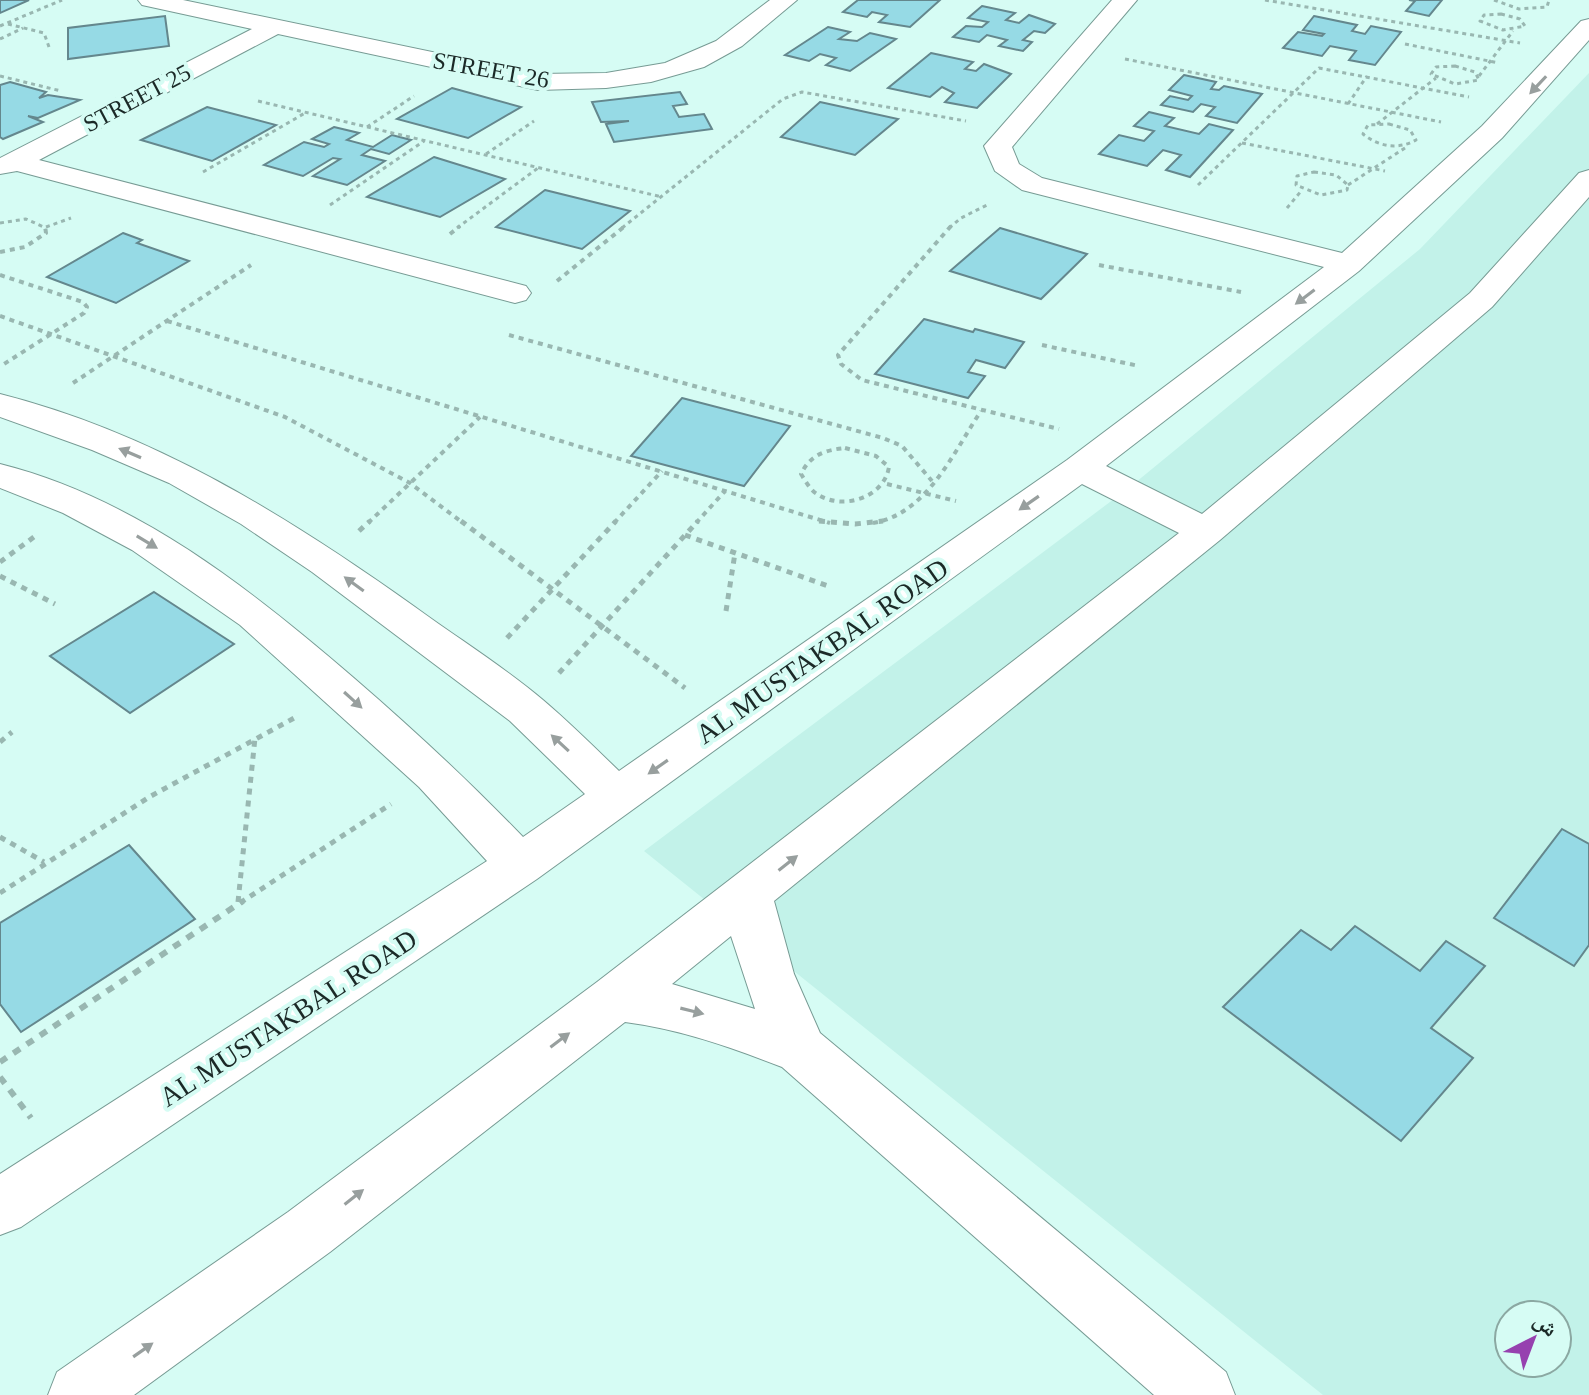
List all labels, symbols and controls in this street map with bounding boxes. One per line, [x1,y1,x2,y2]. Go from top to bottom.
street label: STREET 26 [431,47,551,93]
street label: STREET 25 [79,59,195,137]
one-way arrow [1529,75,1547,94]
one-way arrow [1295,289,1315,305]
one-way arrow [118,447,142,460]
one-way arrow [1019,495,1040,511]
one-way arrow [136,535,158,549]
street label: AL MUSTAKBAL ROAD [690,552,954,750]
one-way arrow [343,576,365,592]
one-way arrow [344,690,363,708]
one-way arrow [550,734,569,752]
one-way arrow [647,760,668,775]
one-way arrow [778,855,798,871]
street label: AL MUSTAKBAL ROAD [154,923,422,1113]
one-way arrow [680,1005,705,1018]
one-way arrow [550,1032,571,1048]
one-way arrow [344,1190,364,1206]
north arrow [1493,1299,1573,1379]
text: ش [1528,1307,1563,1342]
one-way arrow [133,1343,154,1358]

